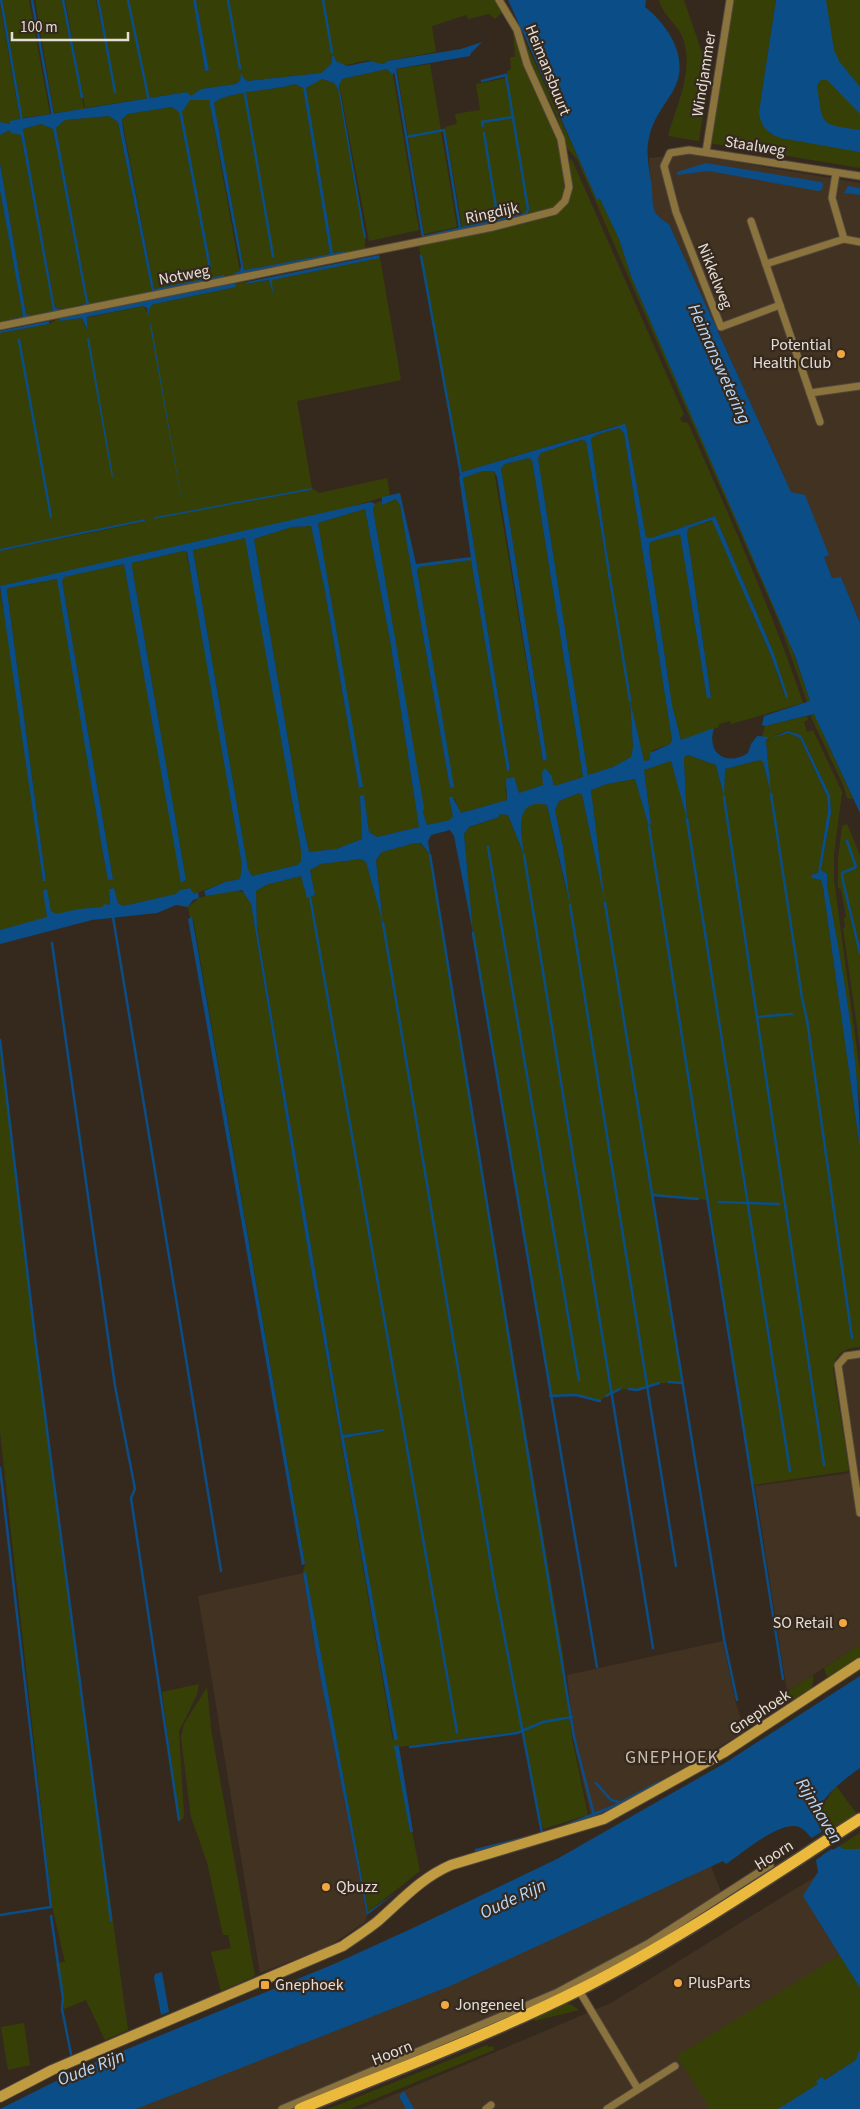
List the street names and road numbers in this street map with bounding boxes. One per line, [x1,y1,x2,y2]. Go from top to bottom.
street label: Heimansbuurt [520,21,576,119]
street label: Windjammer [686,29,722,118]
street label: Staalweg [723,130,787,162]
street label: Ringdijk [463,197,521,229]
street label: Nikkelweg [692,240,738,312]
street label: Notweg [157,259,211,291]
street label: Gnephoek [725,1684,795,1740]
street label: Hoorn [750,1835,798,1875]
street label: Hoorn [368,2035,416,2071]

